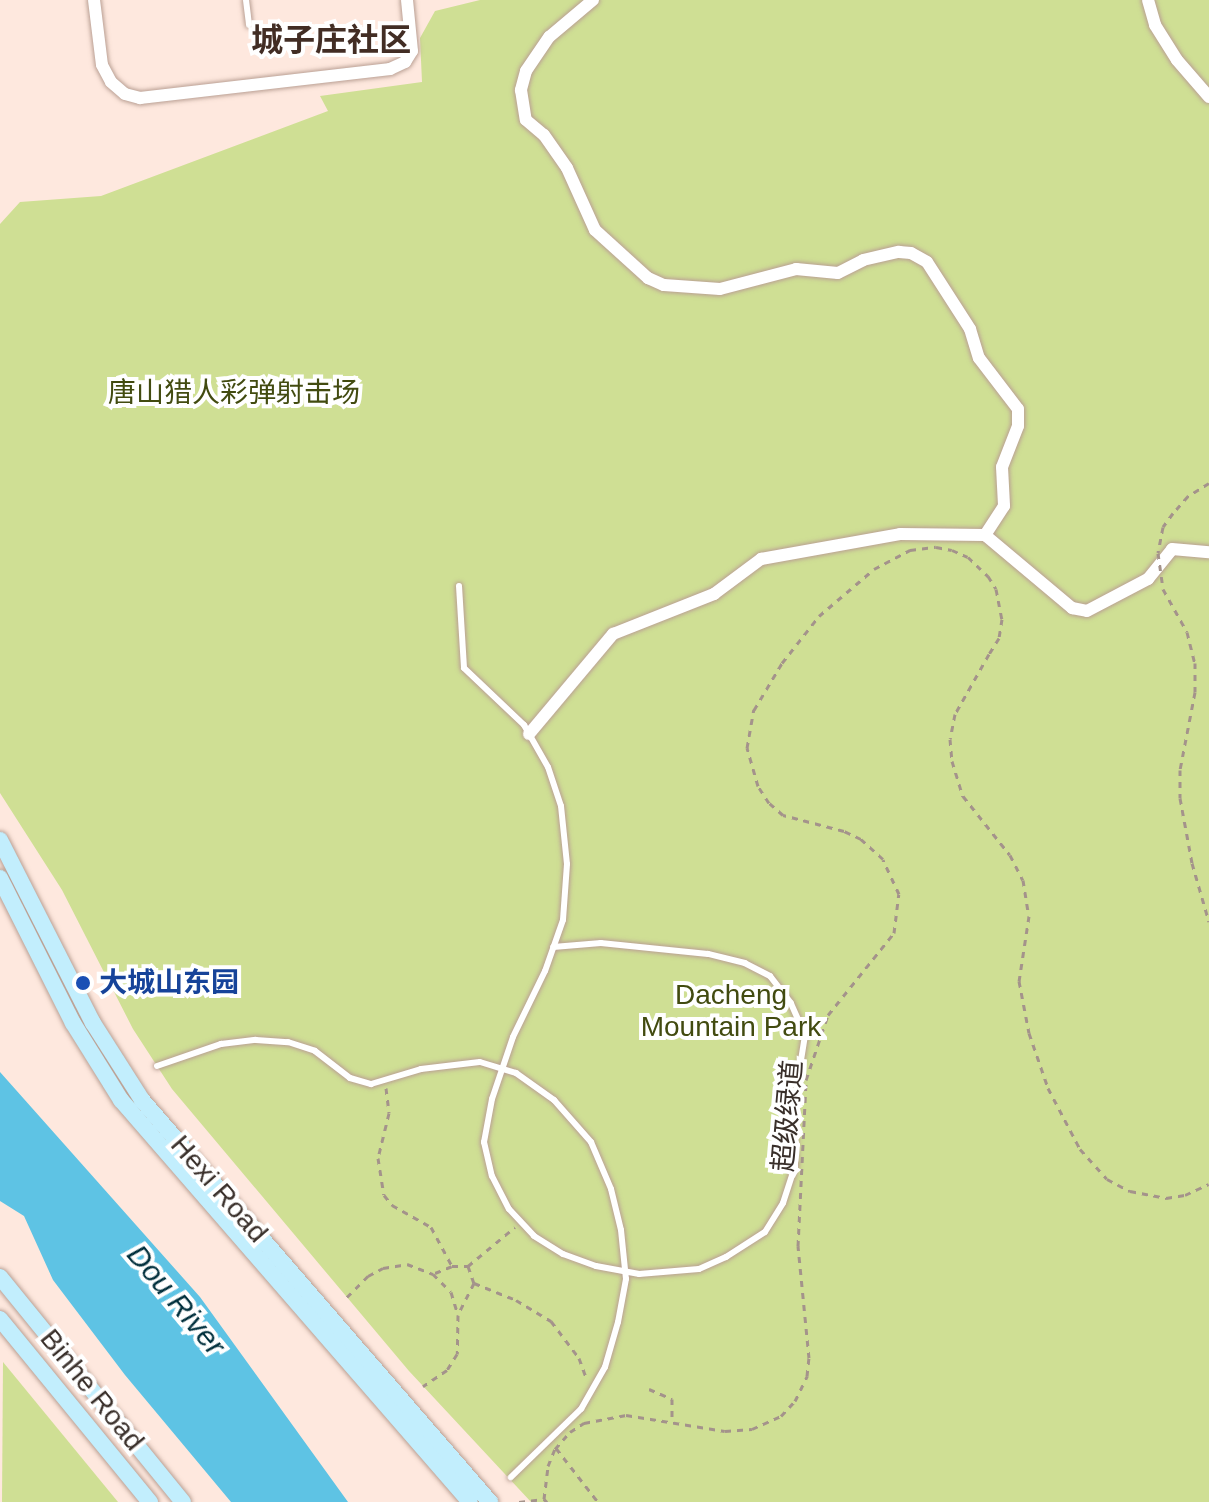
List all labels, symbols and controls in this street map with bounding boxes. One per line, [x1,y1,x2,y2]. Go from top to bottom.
district label: 城子庄社区 [251,21,411,59]
park label: 唐山猎人彩弹射击场 [108,376,360,410]
place label: 大城山东园 [99,966,239,1000]
marker: 大城山东园 [74,974,92,992]
park label: Dacheng Mountain Park [641,978,821,1044]
street label: 超级绿道 [766,1059,810,1173]
street label: Hexi Road [163,1129,275,1249]
water label: Dou River [119,1237,233,1363]
street label: Binhe Road [33,1323,151,1457]

